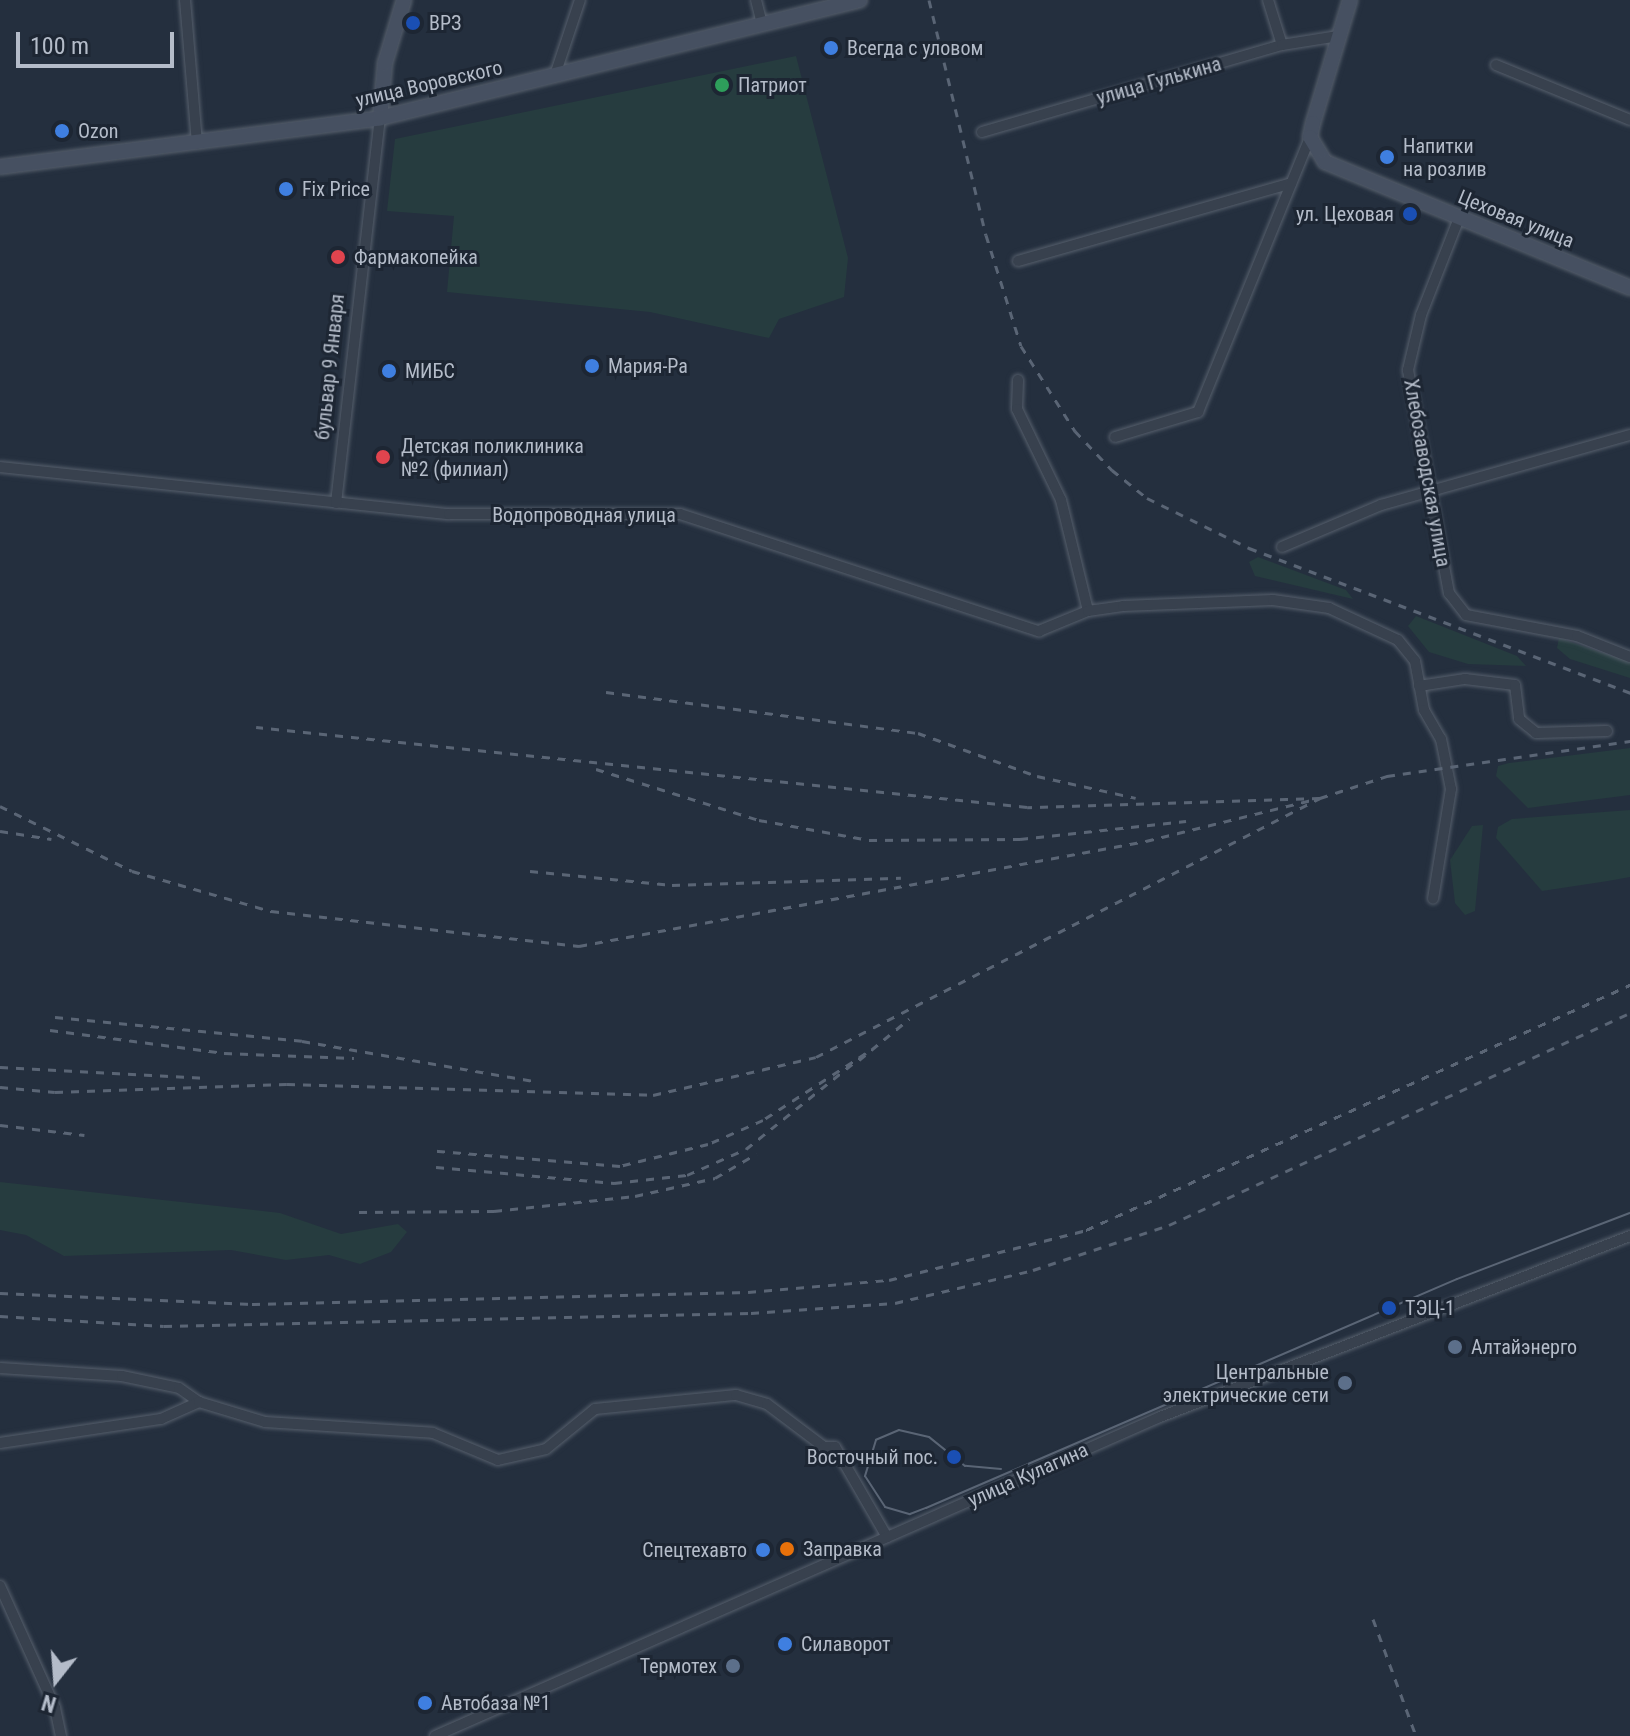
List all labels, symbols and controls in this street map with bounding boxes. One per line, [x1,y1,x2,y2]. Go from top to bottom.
place label: ВРЗ [429,11,461,35]
marker: ВРЗ [404,14,422,32]
scale bar [20,16,178,66]
text: 100 m [30,32,89,60]
place label: Всегда с уловом [847,36,983,60]
marker: Всегда с уловом [822,39,840,57]
street label: улица Гулькина [1094,52,1224,110]
street label: улица Воровского [353,55,505,113]
place label: Патриот [738,73,807,97]
marker: Патриот [713,76,731,94]
place label: Ozon [78,119,118,143]
marker: Ozon [53,122,71,140]
place label: Напитки на розлив [1403,134,1487,181]
marker: Напитки на розлив [1378,148,1396,166]
place label: Fix Price [302,177,370,201]
marker: Fix Price [277,180,295,198]
street label: Цеховая улица [1454,185,1578,253]
place label: ул. Цеховая [1296,202,1394,226]
marker: ул. Цеховая [1401,205,1419,223]
place label: Фармакопейка [354,245,478,269]
marker: Фармакопейка [329,248,347,266]
street label: бульвар 9 Января [310,293,350,441]
place label: Мария-Ра [608,354,688,378]
marker: Мария-Ра [583,357,601,375]
place label: МИБС [405,359,455,383]
marker: МИБС [380,362,398,380]
street label: Хлебозаводская улица [1399,377,1455,569]
place label: Детская поликлиника №2 (филиал) [401,434,584,481]
marker: Детская поликлиника №2 (филиал) [372,446,394,468]
street label: Водопроводная улица [492,503,676,527]
place label: ТЭЦ-1 [1405,1296,1455,1320]
marker: ТЭЦ-1 [1380,1299,1398,1317]
place label: Алтайэнерго [1471,1335,1577,1359]
marker: Алтайэнерго [1446,1338,1464,1356]
place label: Центральные электрические сети [1163,1360,1329,1407]
marker: Центральные электрические сети [1336,1374,1354,1392]
street label: улица Кулагина [964,1438,1092,1512]
place label: Восточный пос. [807,1445,938,1469]
marker: Восточный пос. [945,1448,963,1466]
place label: Заправка [803,1537,882,1561]
place label: Спецтехавто [642,1538,747,1562]
marker: Заправка [778,1540,796,1558]
marker: Спецтехавто [754,1541,772,1559]
place label: Силаворот [801,1632,891,1656]
marker: Силаворот [776,1635,794,1653]
north arrow [16,1640,96,1720]
place label: Термотех [640,1654,717,1678]
marker: Термотех [724,1657,742,1675]
text: N [39,1690,59,1717]
place label: Автобаза №1 [441,1691,551,1715]
marker: Автобаза №1 [416,1694,434,1712]

